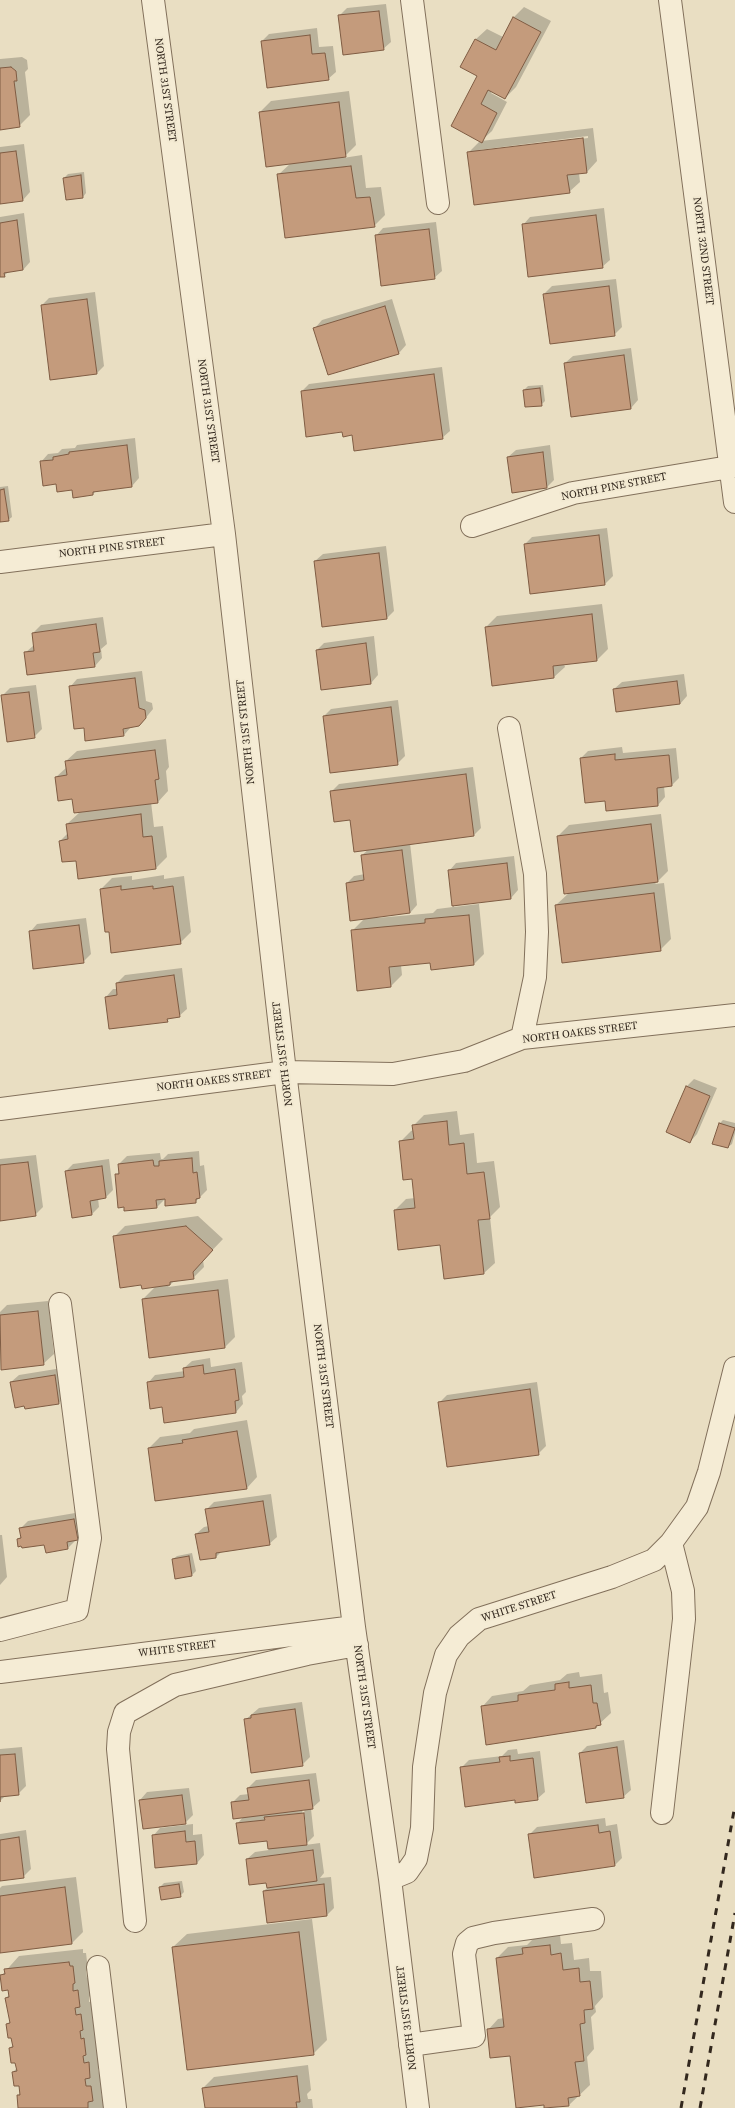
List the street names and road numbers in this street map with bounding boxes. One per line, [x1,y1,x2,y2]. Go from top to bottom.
street label: NORTH 31ST STREET [151,37,179,143]
street label: NORTH 32ND STREET [690,196,716,306]
street label: NORTH 31ST STREET [194,358,222,464]
street label: NORTH PINE STREET [560,470,668,504]
street label: NORTH PINE STREET [58,535,166,561]
street label: NORTH 31ST STREET [234,679,258,785]
street label: NORTH 31ST STREET [270,1001,296,1107]
street label: NORTH OAKES STREET [522,1019,638,1047]
street label: NORTH OAKES STREET [156,1067,272,1095]
street label: NORTH 31ST STREET [310,1323,336,1429]
street label: WHITE STREET [480,1589,558,1625]
street label: WHITE STREET [137,1638,217,1660]
street label: NORTH 31ST STREET [350,1644,378,1750]
street label: NORTH 31ST STREET [394,1965,420,2071]

